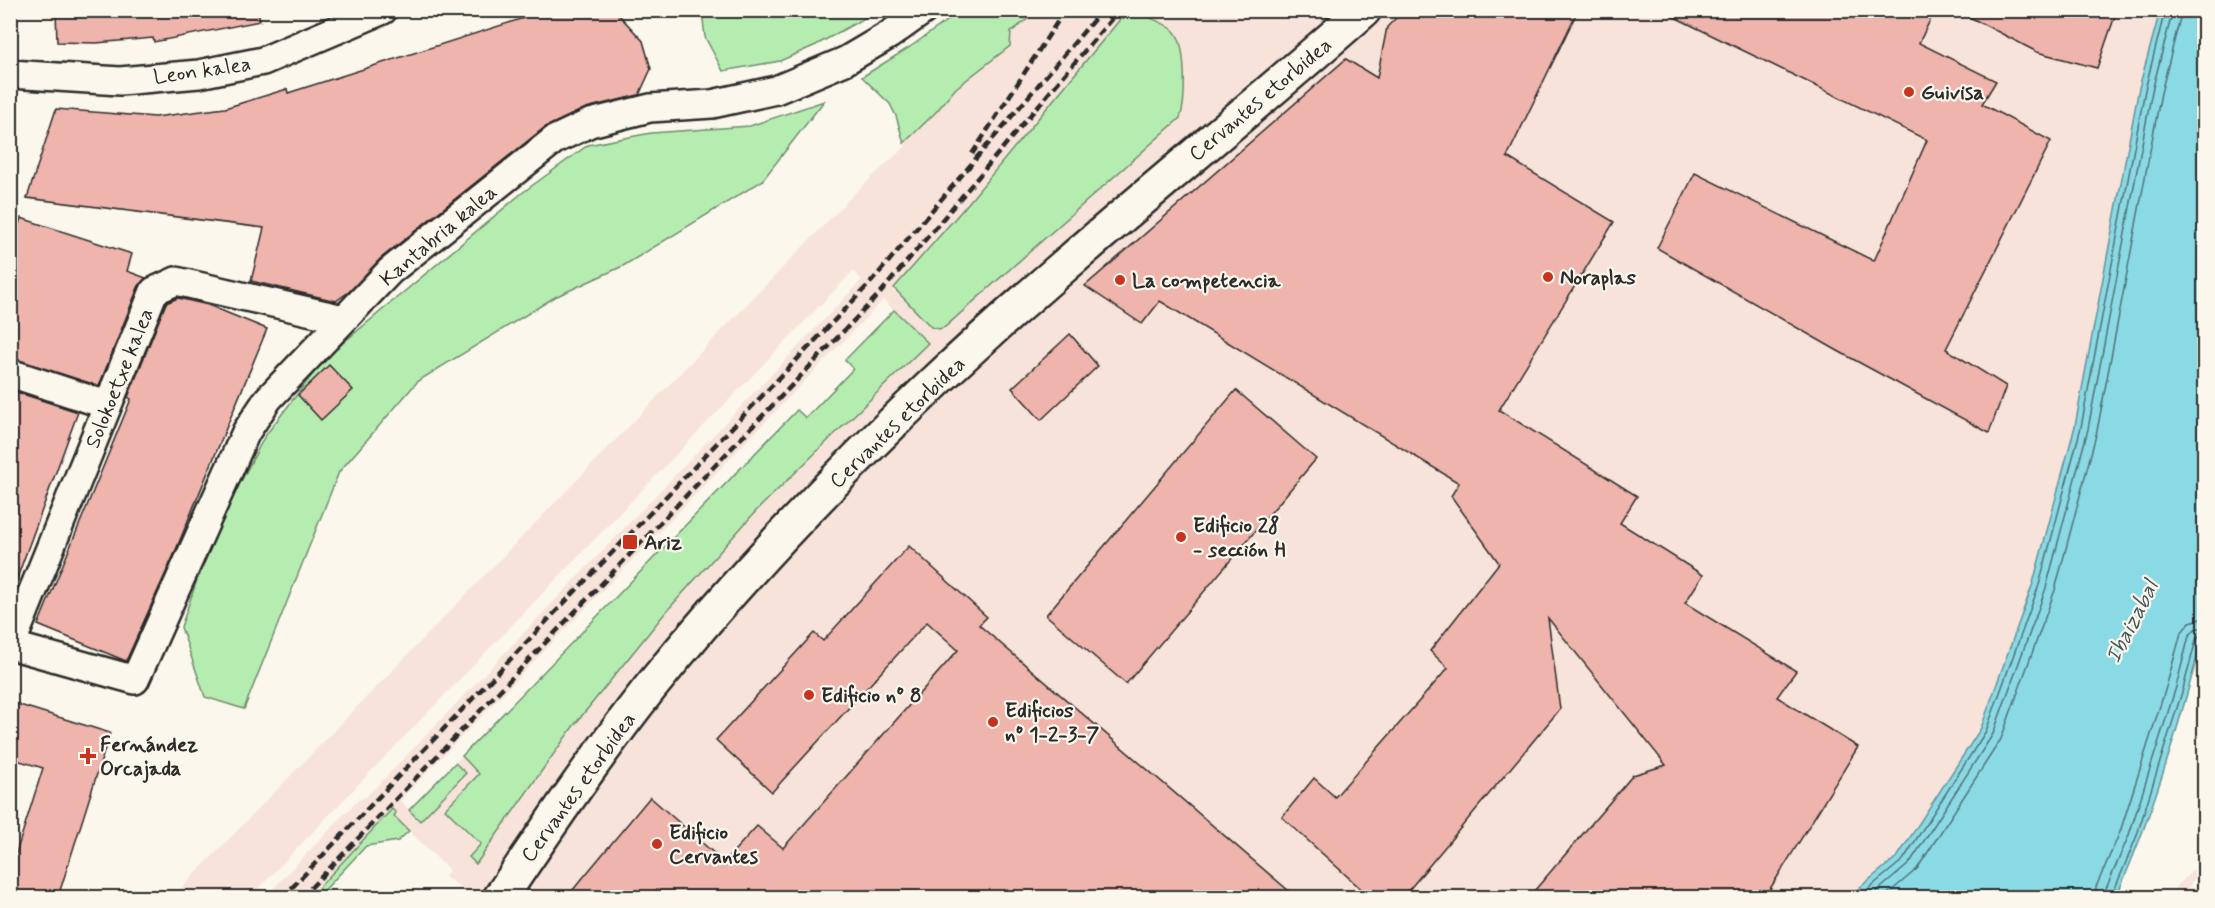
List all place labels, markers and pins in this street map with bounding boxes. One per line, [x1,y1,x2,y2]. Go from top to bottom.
place label: Guivisa [1921,79,1984,107]
marker: Guivisa [1902,85,1916,99]
place label: Noraplas [1560,264,1636,292]
place label: La competencia [1132,267,1282,295]
marker: Noraplas [1541,270,1555,284]
marker: La competencia [1113,273,1127,287]
place label: Edificio 28 - sección H [1193,512,1286,564]
place label: Ariz [644,529,683,557]
marker: Edificio 28 - sección H [1174,530,1188,544]
marker: Ariz [621,533,639,551]
place label: Edificio nº 8 [821,682,922,710]
marker: Edificio nº 8 [802,688,816,702]
place label: Edificios nº 1-2-3-7 [1005,697,1100,749]
marker: Edificios nº 1-2-3-7 [986,715,1000,729]
place label: Fernández Orcajada [100,731,198,783]
marker: Fernández Orcajada [81,749,95,763]
place label: Edificio Cervantes [669,819,759,871]
marker: Edificio Cervantes [650,837,664,851]

